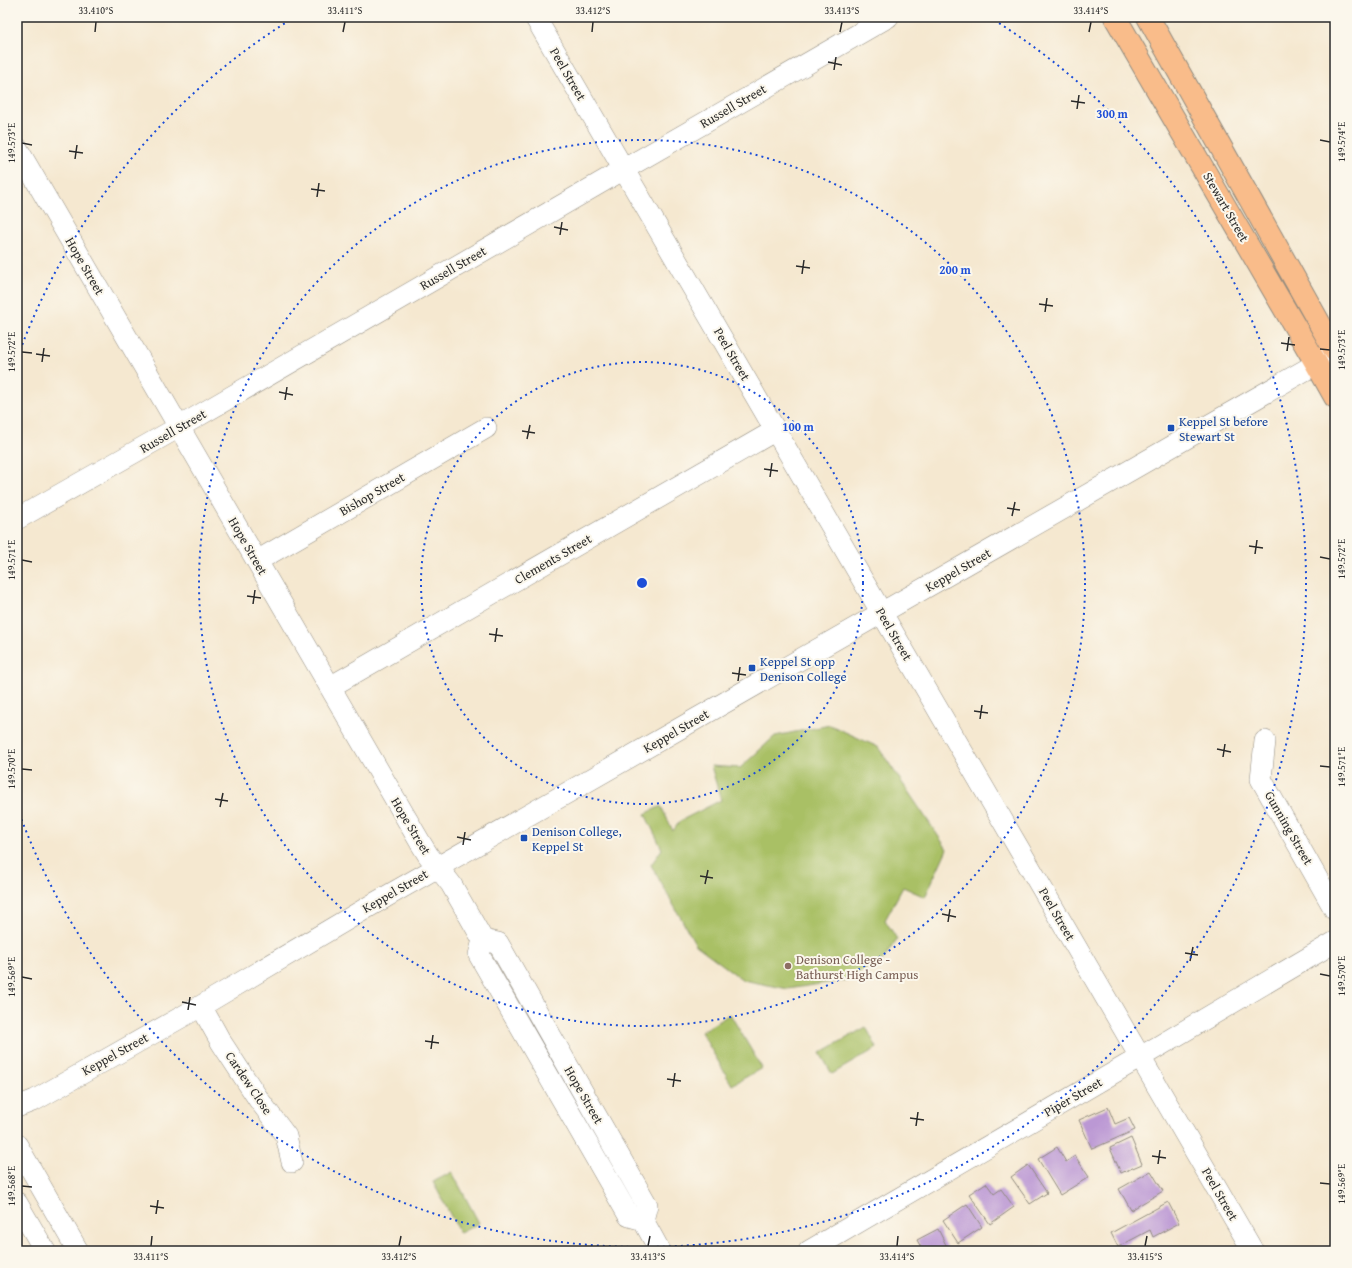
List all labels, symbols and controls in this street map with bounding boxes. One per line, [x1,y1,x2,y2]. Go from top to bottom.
text: 33.410°S [79,3,114,18]
text: 33.411°S [328,3,363,18]
text: 33.412°S [576,3,611,18]
text: 33.413°S [825,3,860,18]
text: 33.414°S [1074,3,1109,18]
street label: Peel Street [545,44,591,104]
street label: Russell Street [696,79,770,133]
text: 300 m [1096,105,1129,122]
text: 149.574°E [1334,122,1349,162]
text: 149.573°E [4,123,19,163]
street label: Stewart Street [1198,169,1254,246]
street label: Hope Street [61,233,109,299]
street label: Russell Street [416,241,490,295]
text: 200 m [939,261,972,278]
street label: Peel Street [709,324,755,384]
text: 149.573°E [1334,330,1349,370]
text: 149.572°E [4,332,19,372]
street label: Russell Street [136,404,210,458]
place label: Keppel St before Stewart St [1179,412,1268,446]
text: 100 m [782,418,815,435]
marker: Keppel St before Stewart St [1166,423,1176,433]
street label: Bishop Street [336,467,409,520]
street label: Hope Street [224,513,272,579]
street label: Clements Street [511,529,595,589]
text: 149.572°E [1334,539,1349,579]
text: 149.571°E [4,540,19,580]
street label: Keppel Street [921,543,995,597]
centre of rings [635,576,649,590]
street label: Peel Street [871,604,917,664]
place label: Keppel St opp Denison College [760,652,847,686]
marker: Keppel St opp Denison College [747,663,757,673]
street label: Keppel Street [639,704,713,758]
text: 149.571°E [1334,747,1349,787]
text: 149.570°E [4,749,19,789]
street label: Gunning Street [1260,788,1318,869]
street label: Hope Street [386,794,436,859]
place label: Denison College, Keppel St [532,822,622,856]
marker: Denison College, Keppel St [519,833,529,843]
street label: Keppel Street [358,864,432,918]
street label: Peel Street [1034,884,1080,944]
place label: Denison College - Bathurst High Campus [796,950,918,984]
text: 149.570°E [1334,956,1349,996]
text: 149.569°E [4,957,19,997]
marker: Denison College - Bathurst High Campus [783,961,793,971]
street label: Keppel Street [78,1028,152,1080]
street label: Cardew Close [221,1048,277,1118]
street label: Hope Street [560,1062,608,1128]
street label: Piper Street [1040,1072,1106,1121]
street label: Peel Street [1197,1164,1243,1224]
text: 149.569°E [1334,1164,1349,1204]
text: 149.568°E [4,1166,19,1206]
text: 33.411°S [134,1249,169,1264]
text: 33.412°S [382,1249,417,1264]
text: 33.413°S [631,1249,666,1264]
text: 33.414°S [880,1249,915,1264]
text: 33.415°S [1128,1249,1163,1264]

